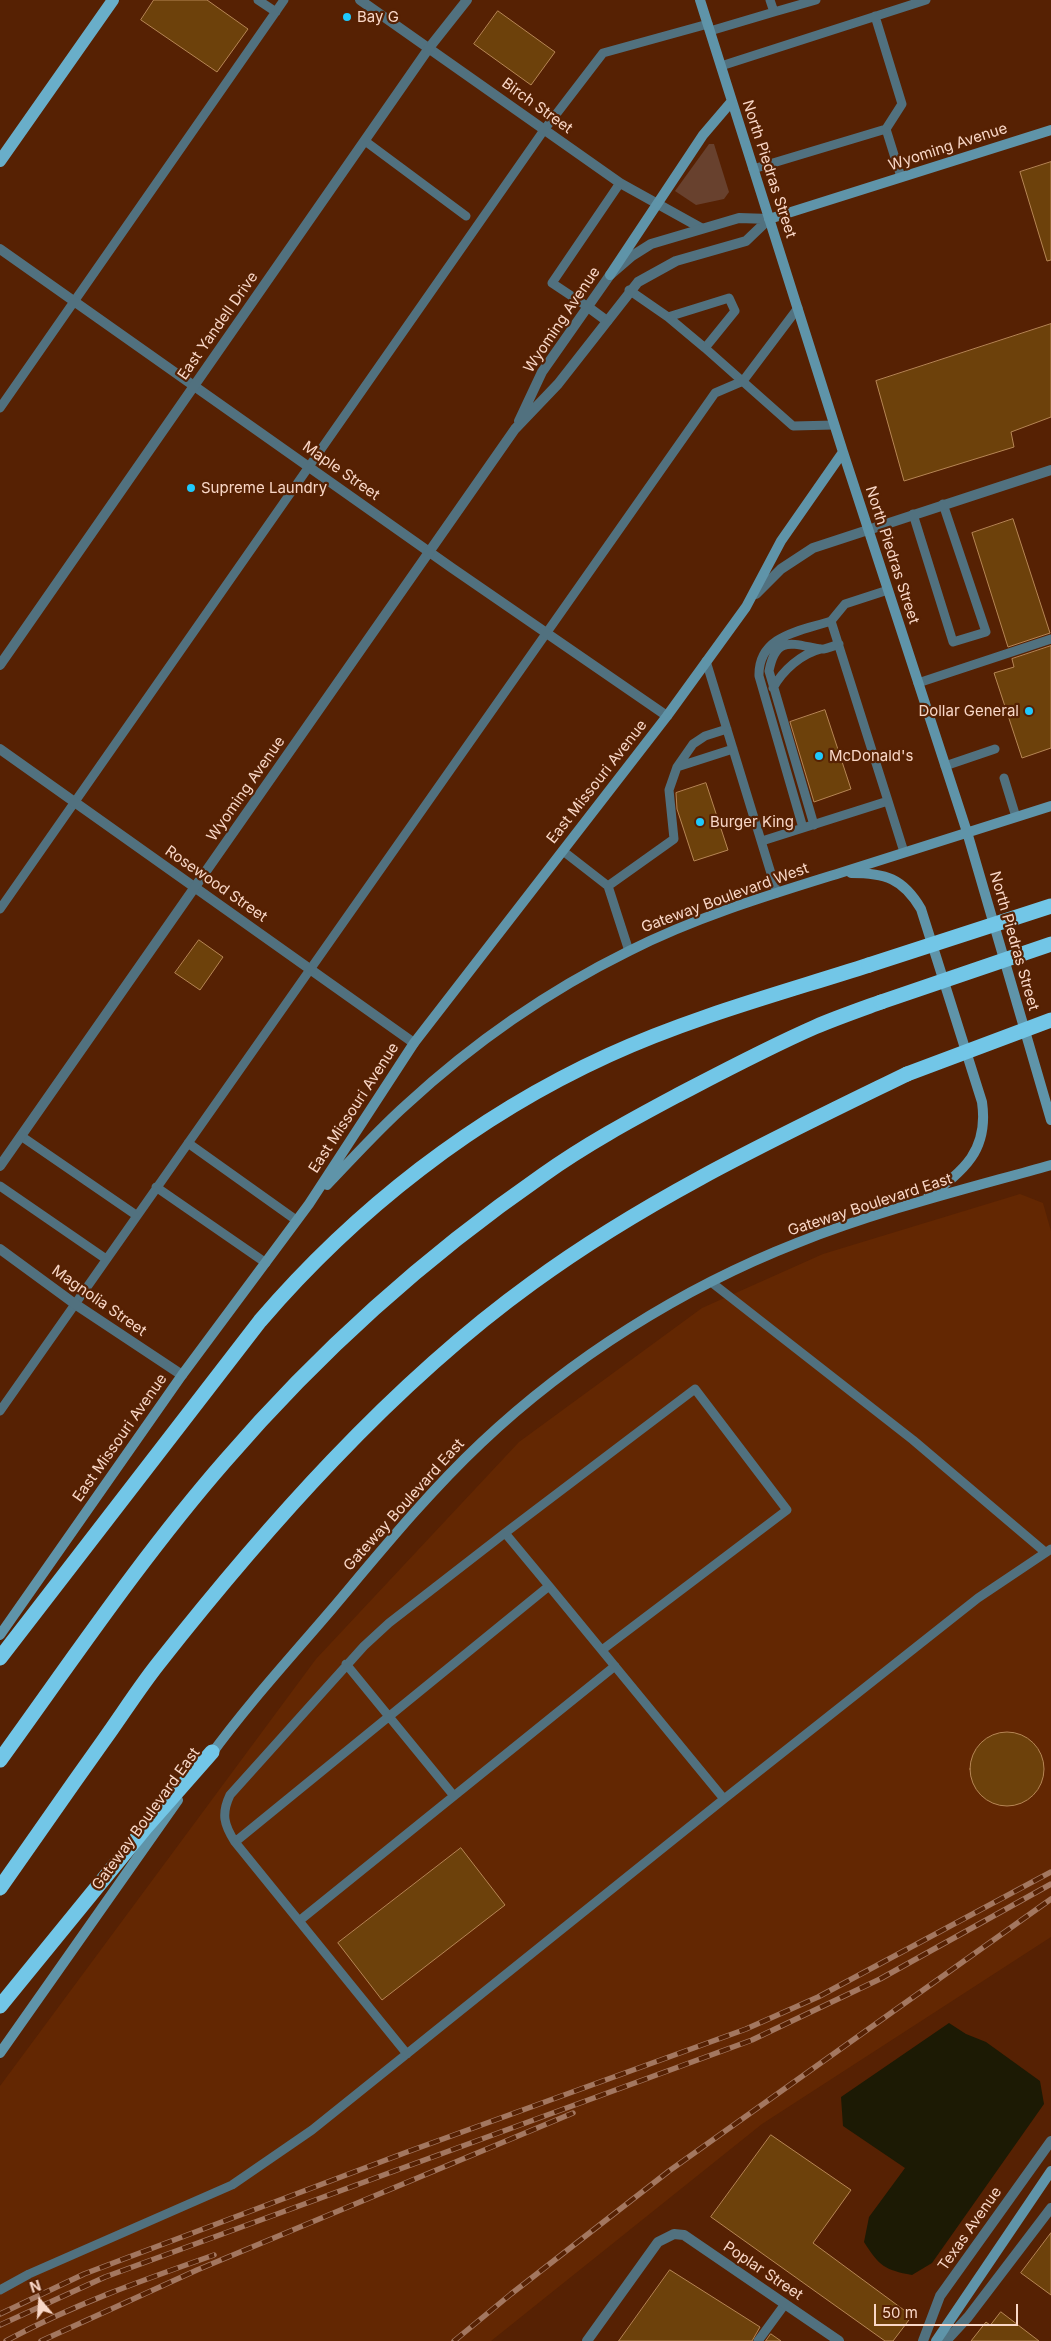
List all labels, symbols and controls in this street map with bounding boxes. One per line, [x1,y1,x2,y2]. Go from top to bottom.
place label: Bay G [357,8,399,26]
marker: Bay G [341,11,353,23]
street label: Birch Street [498,74,576,138]
street label: North Piedras Street [738,98,800,240]
street label: Wyoming Avenue [886,119,1010,175]
street label: Wyoming Avenue [520,264,604,376]
street label: East Yandell Drive [174,269,262,383]
street label: Maple Street [299,438,383,504]
place label: Supreme Laundry [201,479,327,497]
marker: Supreme Laundry [185,482,197,494]
street label: North Piedras Street [861,484,923,626]
place label: Dollar General [918,702,1019,720]
marker: Dollar General [1023,705,1035,717]
street label: East Missouri Avenue [543,717,651,847]
street label: Wyoming Avenue [203,733,289,845]
place label: McDonald's [829,747,913,765]
marker: McDonald's [813,750,825,762]
place label: Burger King [710,813,794,831]
marker: Burger King [694,816,706,828]
street label: Rosewood Street [161,842,271,926]
street label: Gateway Boulevard West [639,859,811,937]
street label: North Piedras Street [986,869,1042,1013]
street label: East Missouri Avenue [305,1039,403,1177]
street label: Gateway Boulevard East [786,1170,954,1240]
street label: Magnolia Street [48,1262,150,1340]
street label: East Missouri Avenue [69,1371,171,1505]
street label: Gateway Boulevard East [340,1435,468,1575]
street label: Gateway Boulevard East [88,1744,204,1894]
street label: Texas Avenue [934,2184,1006,2274]
street label: Poplar Street [720,2238,806,2304]
north arrow [15,2276,65,2326]
text: N [28,2277,43,2296]
scale bar [876,2294,1020,2326]
text: 50 m [882,2303,918,2322]

